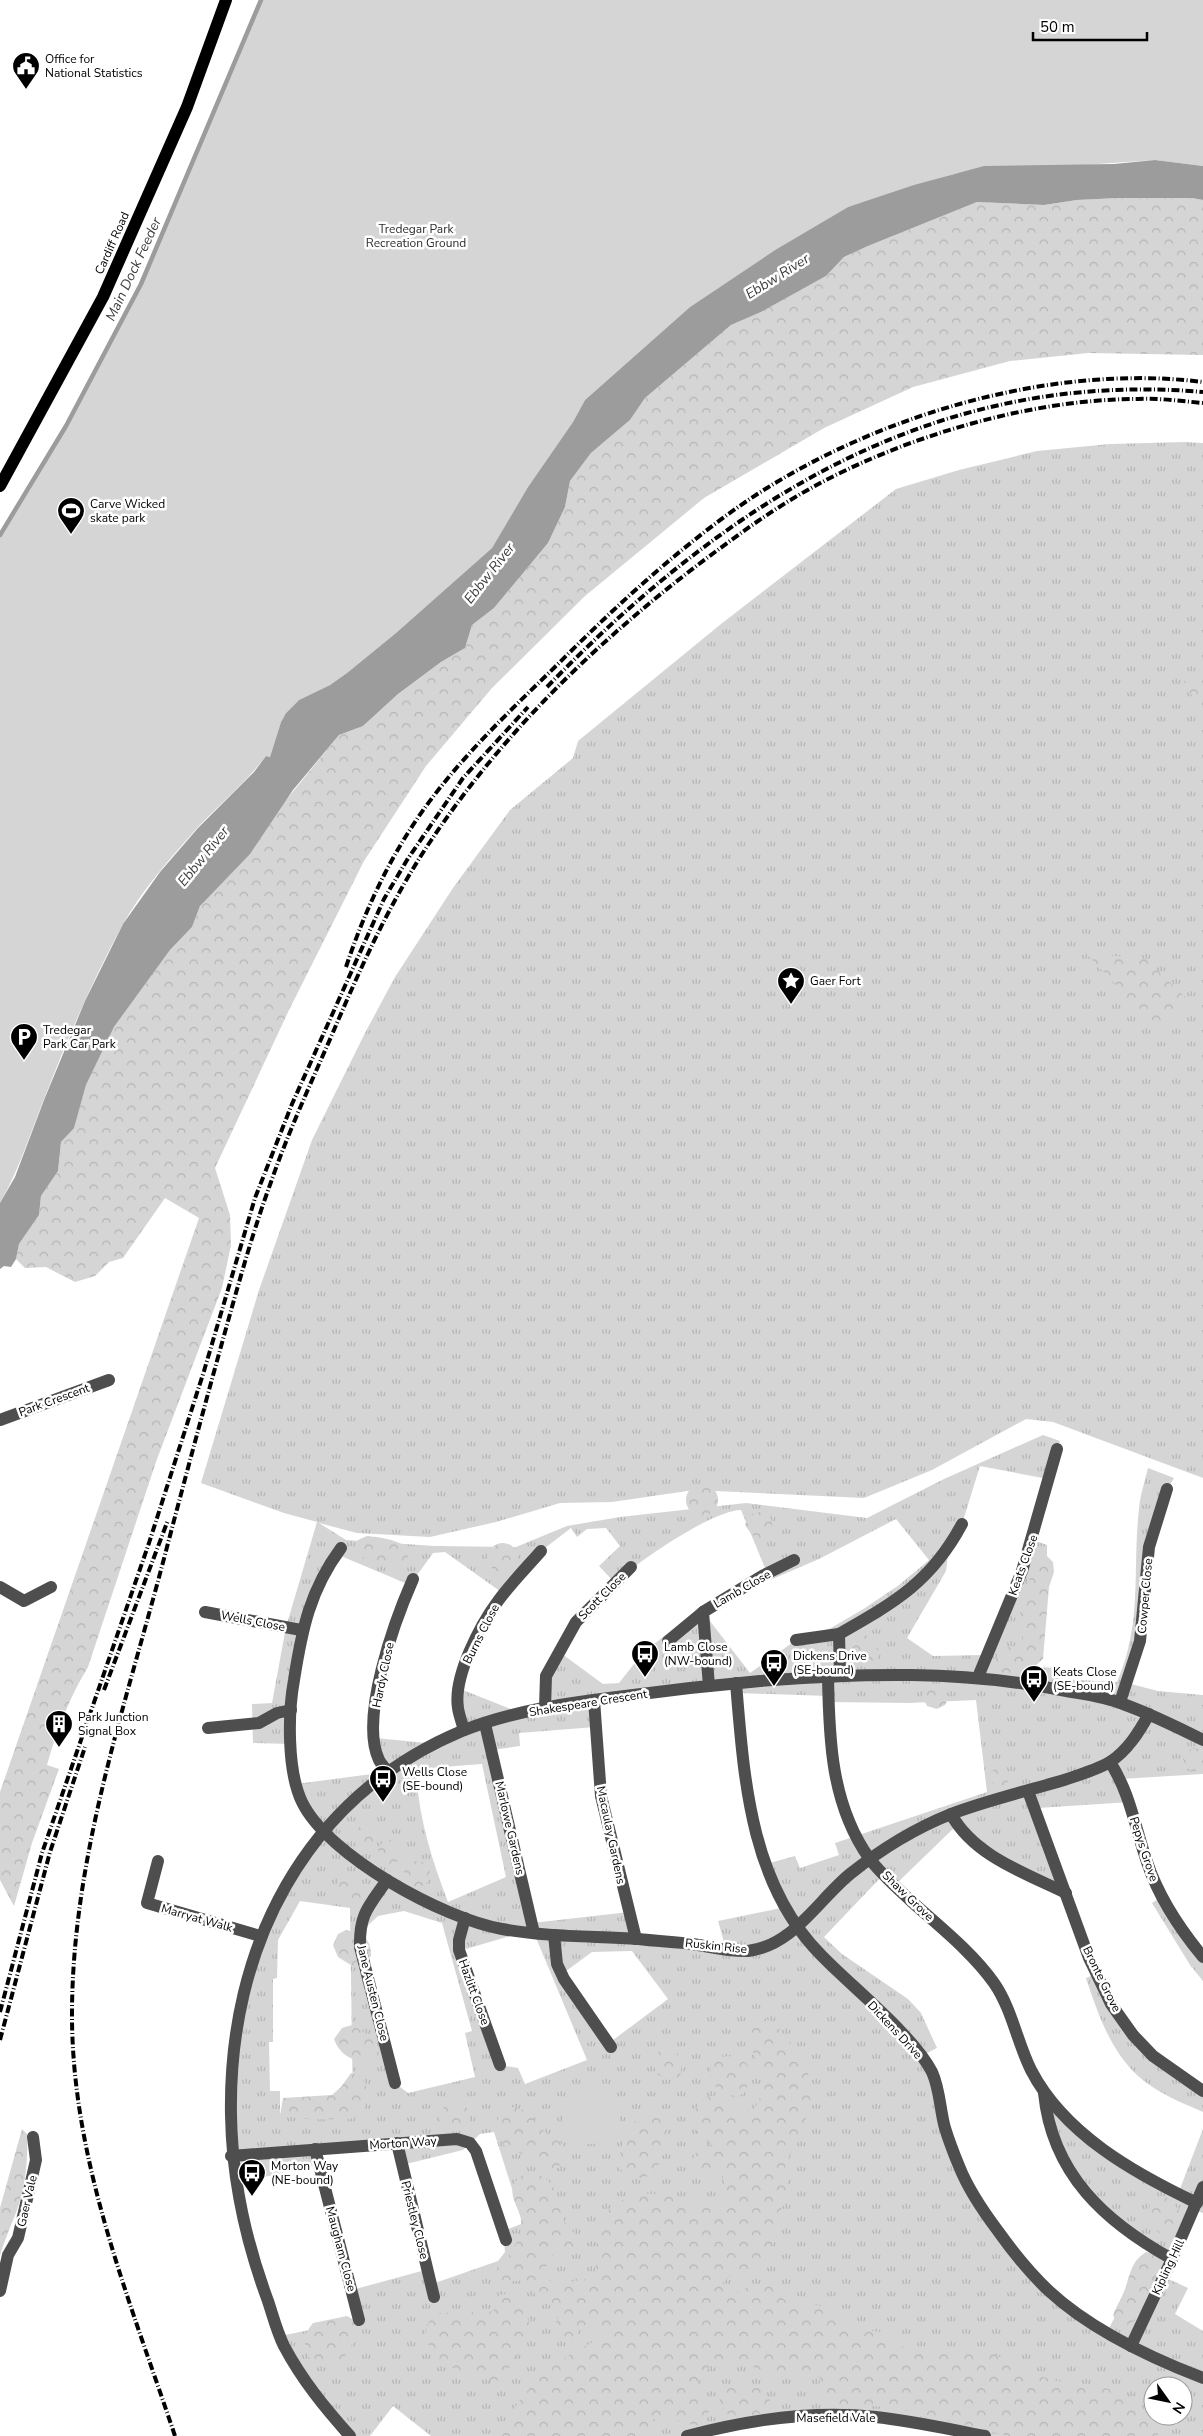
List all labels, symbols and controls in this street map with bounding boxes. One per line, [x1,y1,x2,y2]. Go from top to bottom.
scale bar [1033,10,1147,42]
text: 50 m [1040,17,1075,37]
public building icon: Office for National Statistics [11,51,41,90]
place label: Office for National Statistics [45,51,143,81]
street label: Cardiff Road [91,209,133,277]
water label: Main Dock Feeder [101,213,166,324]
park label: Tredegar Park Recreation Ground [366,221,466,251]
water label: Ebbw River [742,249,814,304]
sports icon: Carve Wicked skate park [56,496,86,535]
place label: Carve Wicked skate park [90,496,165,526]
water label: Ebbw River [460,538,520,608]
water label: Ebbw River [173,822,234,890]
place icon: Gaer Fort [776,966,806,1005]
place label: Gaer Fort [810,973,861,989]
parking icon: Tredegar Park Car Park [9,1022,39,1061]
place label: Tredegar Park Car Park [43,1022,117,1052]
street label: Park Crescent [16,1379,92,1420]
street label: Keats Close [1005,1532,1041,1598]
street label: Cowper Close [1134,1558,1156,1634]
street label: Lamb Close [710,1566,774,1612]
street label: Scott Close [575,1569,629,1623]
street label: Burns Close [459,1601,503,1667]
street label: Wells Close [219,1607,287,1635]
bus stop icon: Lamb Close (NW-bound) [630,1639,660,1678]
place label: Lamb Close (NW-bound) [664,1639,732,1669]
street label: Hardy Close [368,1641,398,1709]
bus stop icon: Dickens Drive (SE-bound) [759,1648,789,1687]
place label: Dickens Drive (SE-bound) [793,1648,867,1678]
bus stop icon: Keats Close (SE-bound) [1019,1664,1049,1703]
place label: Keats Close (SE-bound) [1053,1664,1117,1694]
street label: Shakespeare Crescent [528,1686,649,1720]
building icon: Park Junction Signal Box [44,1709,74,1748]
place label: Park Junction Signal Box [78,1709,149,1739]
bus stop icon: Wells Close (SE-bound) [368,1764,398,1803]
place label: Wells Close (SE-bound) [402,1764,467,1794]
street label: Marlowe Gardens [491,1780,529,1877]
street label: Macaulay Gardens [593,1785,629,1886]
street label: Pepys Grove [1126,1814,1162,1884]
street label: Shaw Grove [879,1867,937,1925]
street label: Marryat Walk [159,1900,236,1936]
street label: Ruskin Rise [684,1935,748,1957]
street label: Jane Austen Close [353,1942,393,2043]
street label: Bronte Grove [1079,1943,1125,2015]
street label: Hazlitt Close [455,1957,493,2027]
street label: Dickens Drive [864,1998,926,2062]
street label: Morton Way [369,2133,438,2153]
bus stop icon: Morton Way (NE-bound) [237,2158,267,2197]
place label: Morton Way (NE-bound) [271,2158,339,2188]
street label: Gaer Vale [13,2174,41,2228]
street label: Priestley Close [398,2179,432,2261]
street label: Maugham Close [322,2205,360,2293]
street label: Kipling Hill [1148,2236,1188,2297]
north arrow [1143,2376,1193,2426]
text: N [1168,2398,1189,2417]
street label: Masefield Vale [796,2410,876,2426]

